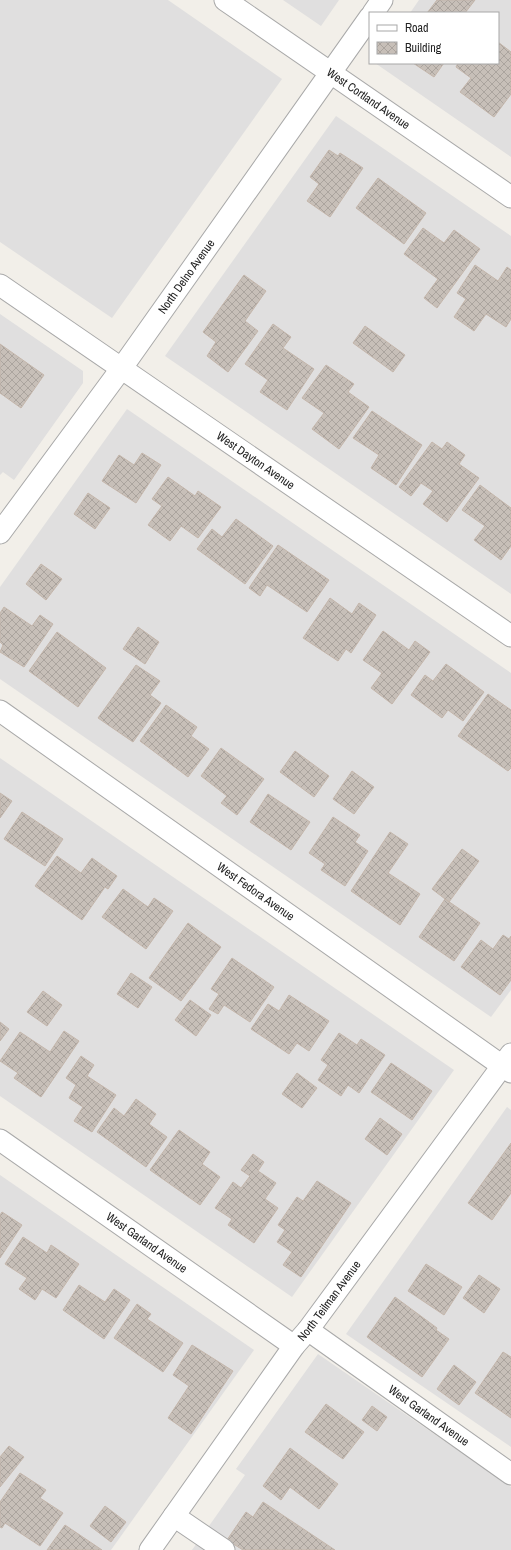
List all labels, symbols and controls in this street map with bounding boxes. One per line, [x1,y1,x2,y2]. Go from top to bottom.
legend [369,12,499,64]
text: Road [405,20,429,36]
text: Building [405,40,442,56]
street label: West Cortland Avenue [324,64,413,133]
street label: North Delno Avenue [154,236,218,317]
street label: West Dayton Avenue [213,428,298,493]
street label: West Fedora Avenue [214,859,298,924]
street label: West Garland Avenue [103,1209,190,1277]
street label: North Teilman Avenue [294,1257,364,1345]
street label: West Garland Avenue [385,1381,472,1450]

